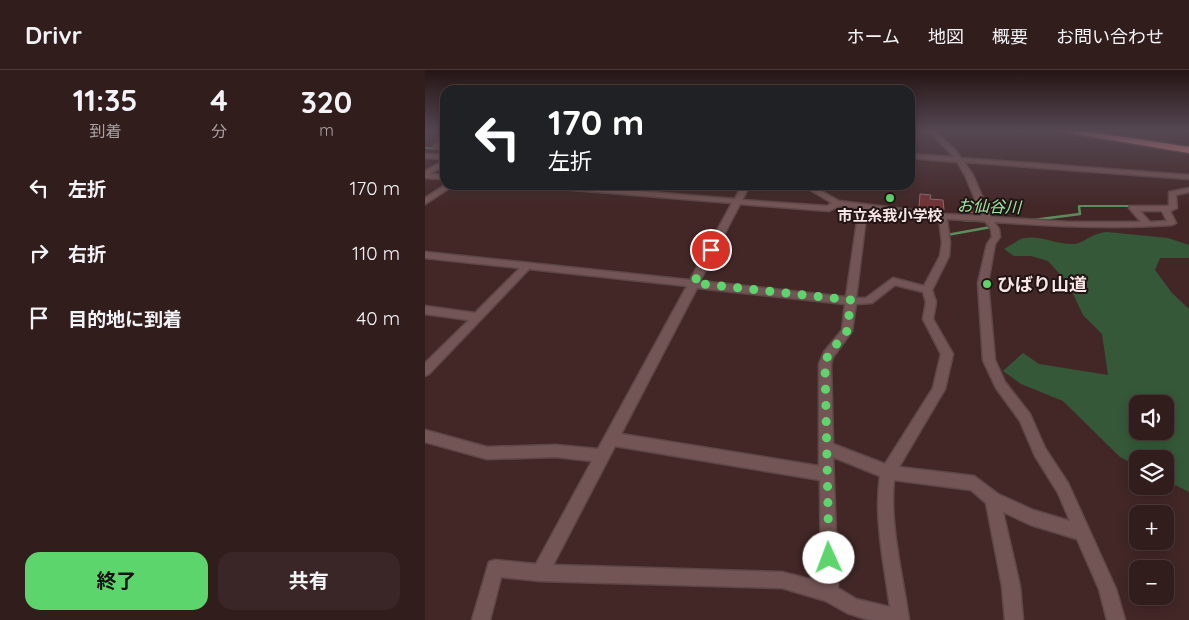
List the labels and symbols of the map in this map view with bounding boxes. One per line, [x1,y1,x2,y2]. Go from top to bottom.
marker: 市立糸我小学校 [884,192,896,204]
water label: お仙谷川 [957,195,1023,217]
place label: 市立糸我小学校 [837,206,943,225]
pin [690,229,732,271]
place label: ひばり山道 [997,273,1087,296]
marker: ひばり山道 [981,278,993,290]
position arrow [802,531,854,583]

